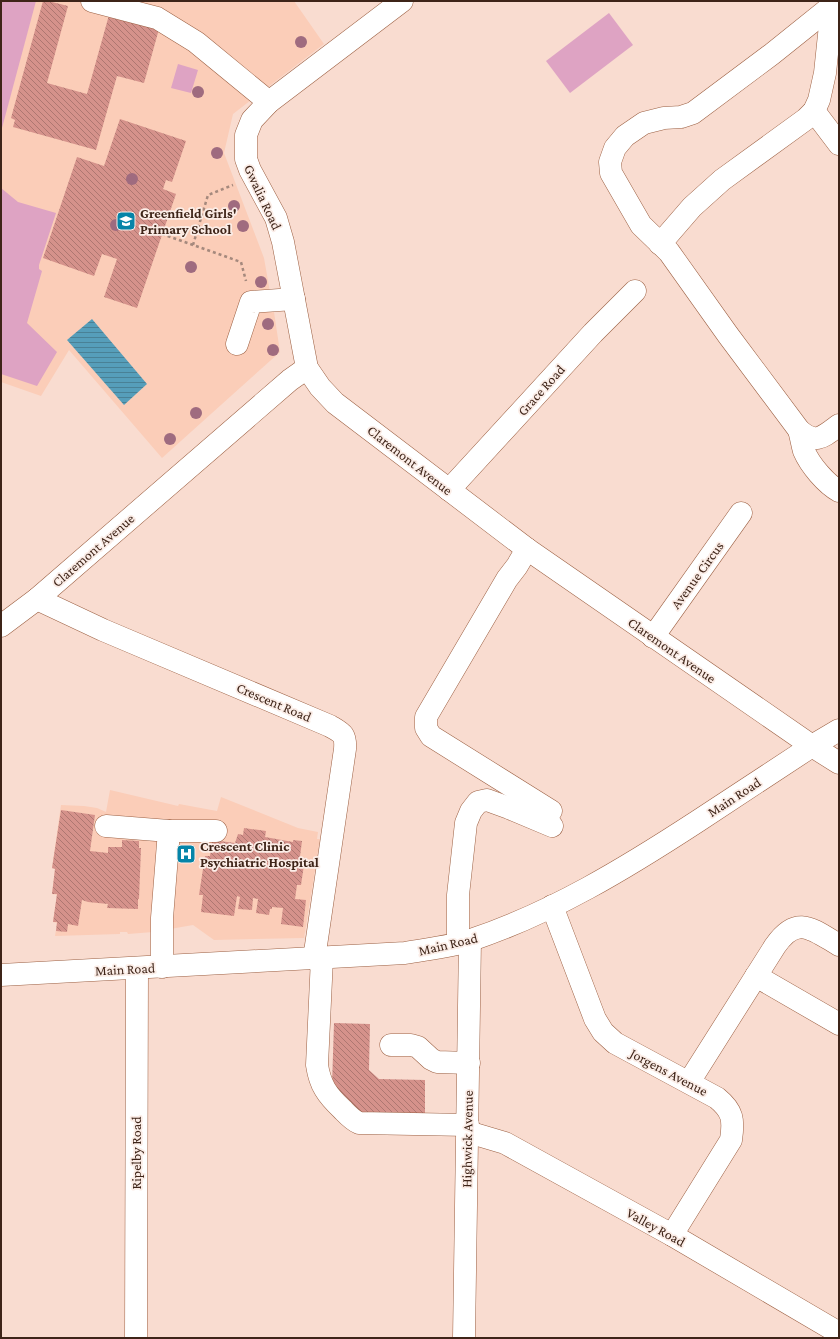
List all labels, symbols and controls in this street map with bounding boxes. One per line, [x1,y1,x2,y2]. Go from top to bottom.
street label: Gwalia Road [241,162,285,233]
place label: Greenfield Girls' Primary School [140,205,237,237]
school or university icon: Greenfield Girls' Primary School [115,210,137,232]
street label: Grace Road [514,361,568,419]
street label: Claremont Avenue [364,422,456,498]
street label: Claremont Avenue [49,510,137,590]
street label: Avenue Circus [667,538,727,612]
street label: Claremont Avenue [625,614,719,686]
street label: Crescent Road [234,679,314,725]
street label: Main Road [704,774,764,820]
place label: Crescent Clinic Psychiatric Hospital [200,838,319,870]
hospital icon: Crescent Clinic Psychiatric Hospital [175,843,197,865]
street label: Main Road [417,929,480,959]
street label: Main Road [94,959,156,979]
street label: Jorgens Avenue [626,1044,711,1099]
street label: Highwick Avenue [458,1090,476,1188]
street label: Ripelby Road [128,1116,144,1190]
street label: Valley Road [624,1204,689,1250]

